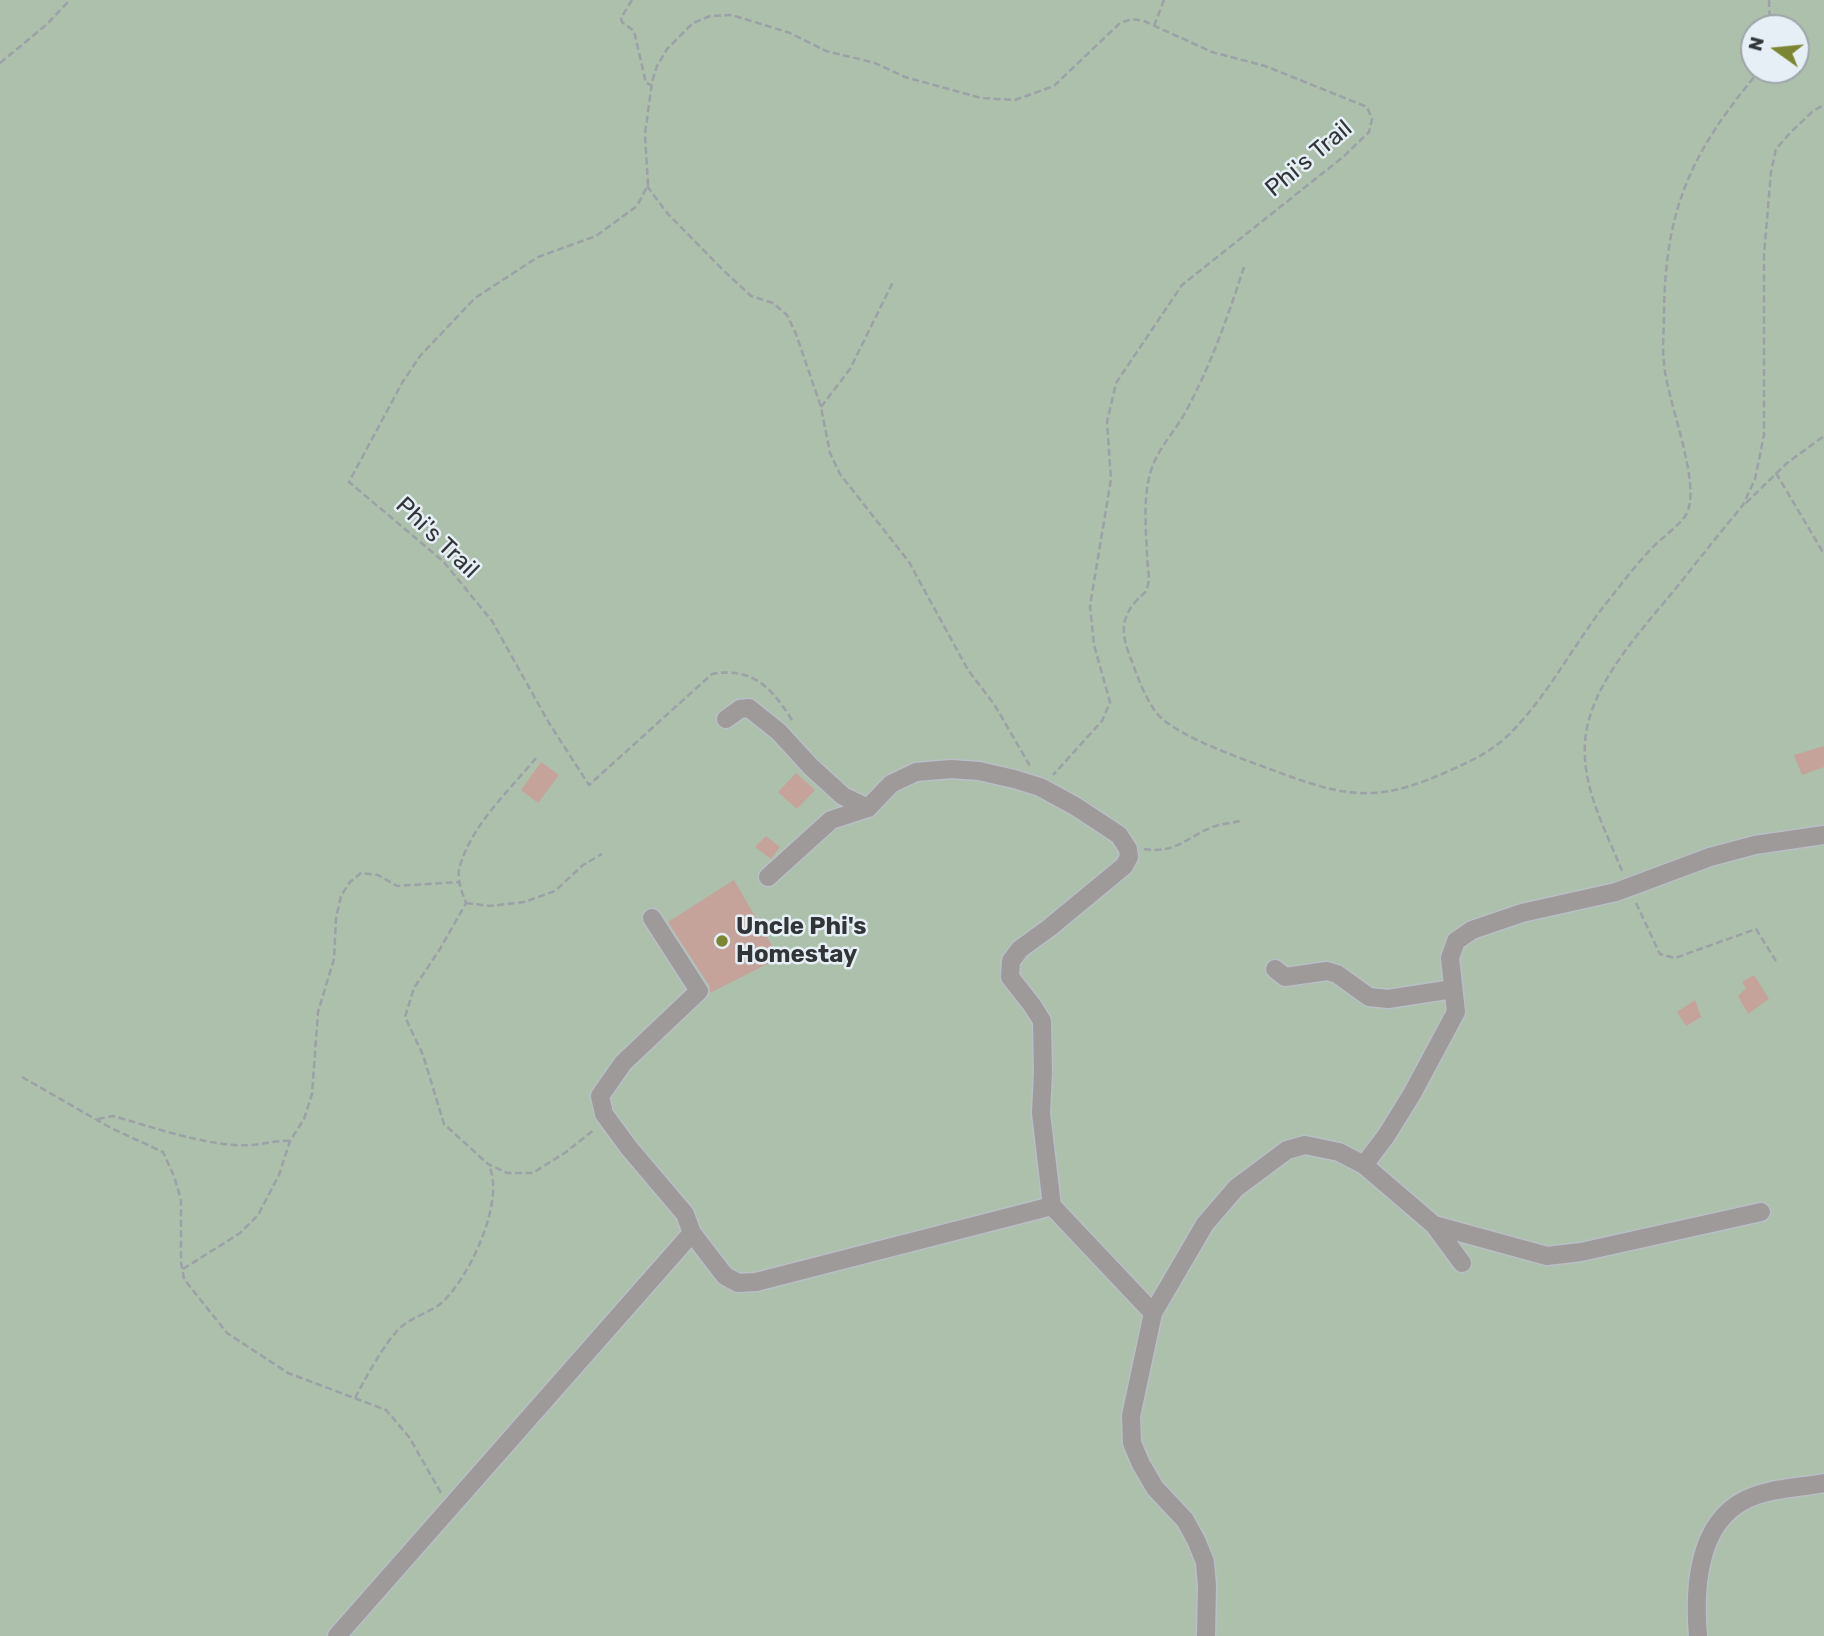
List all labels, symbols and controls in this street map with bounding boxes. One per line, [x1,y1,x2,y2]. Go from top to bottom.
north arrow [1740,14,1810,84]
text: N [1743,34,1769,54]
street label: Phi's Trail [1260,114,1358,204]
street label: Phi's Trail [389,491,485,585]
place label: Uncle Phi's Homestay [736,913,867,969]
marker: Uncle Phi's Homestay [714,933,730,949]

